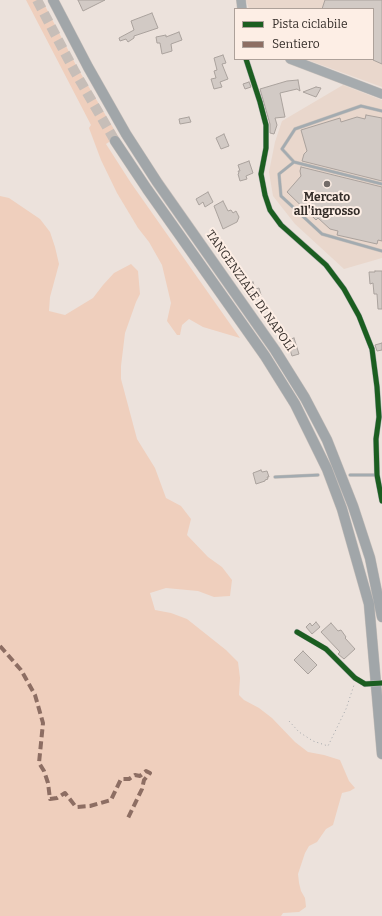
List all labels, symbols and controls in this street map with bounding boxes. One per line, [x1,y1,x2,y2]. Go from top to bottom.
legend [234,8,374,60]
text: Pista ciclabile [272,17,347,31]
text: Sentiero [272,37,320,51]
marker: Mercato all'ingrosso [322,179,332,189]
place label: Mercato all'ingrosso [294,191,360,219]
street label: TANGENZIALE DI NAPOLI [203,228,297,354]

